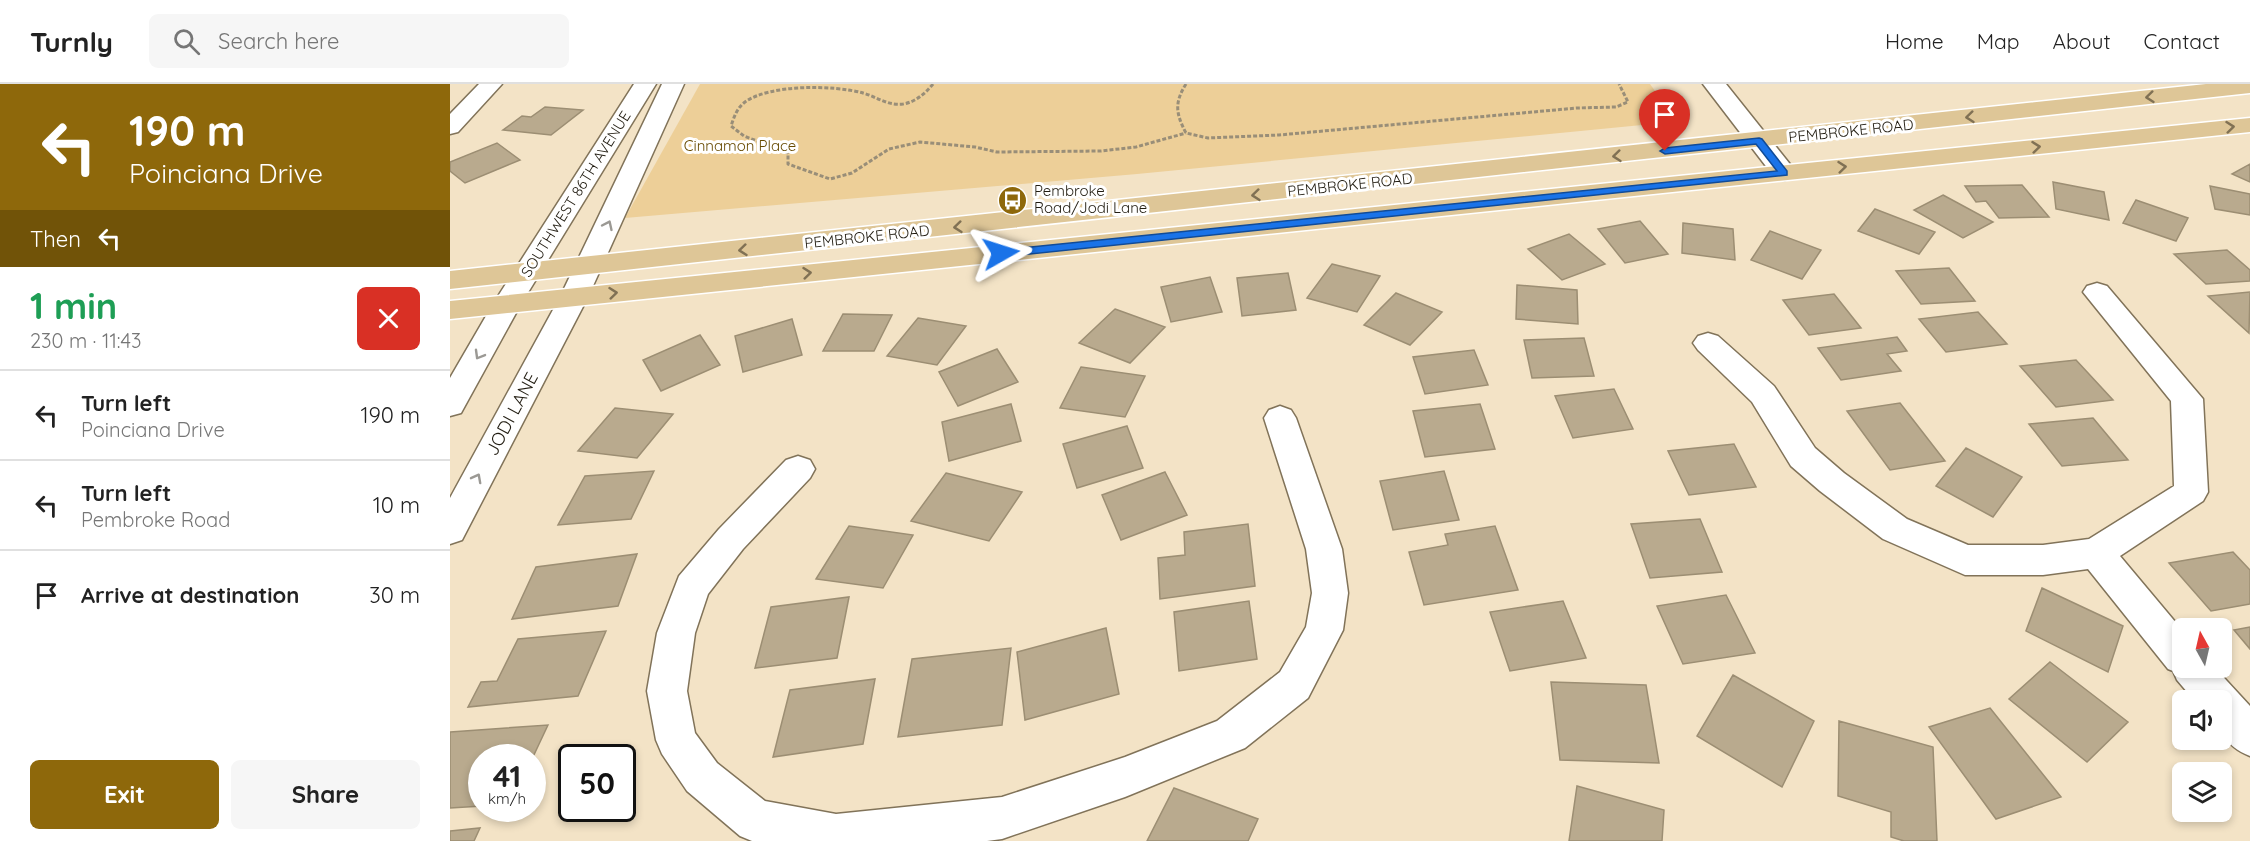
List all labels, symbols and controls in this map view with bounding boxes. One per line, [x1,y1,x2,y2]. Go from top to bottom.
search box [149,14,569,68]
text: Turnly [30,24,113,59]
icon: search [170,25,203,58]
text: Search here [218,27,339,55]
text: Home [1885,28,1944,54]
text: Map [1977,28,2020,54]
text: About [2053,28,2111,54]
text: Contact [2144,28,2220,54]
pin [1639,89,1690,151]
one-way arrow [2146,90,2155,103]
icon: arrive [1648,98,1681,131]
text: 190 m [129,104,245,157]
street label: SOUTHWEST 86TH AVENUE [517,107,635,280]
icon: left [30,108,108,186]
one-way arrow [1965,111,1974,123]
street label: PEMBROKE ROAD [1788,114,1915,147]
one-way arrow [2225,121,2234,134]
park label: Cinnamon Place [684,136,796,155]
one-way arrow [2031,141,2040,154]
one-way arrow [1612,149,1621,162]
text: Poinciana Drive [129,156,323,190]
one-way arrow [1837,161,1846,174]
street label: PEMBROKE ROAD [1287,168,1414,201]
place label: Pembroke Road/Jodi Lane [1034,181,1147,217]
bus stop icon: Pembroke Road/Jodi Lane [997,184,1029,216]
one-way arrow [1251,188,1261,201]
street label: PEMBROKE ROAD [804,220,931,253]
one-way arrow [953,220,962,233]
one-way arrow [600,221,612,232]
position arrow [969,221,1033,285]
icon: left [93,222,126,255]
text: Then [30,225,81,253]
one-way arrow [738,243,747,256]
one-way arrow [802,267,811,280]
text: 1 min [30,283,117,328]
button: close [357,287,420,350]
one-way arrow [608,287,617,300]
text: 230 m · 11:43 [30,328,142,353]
one-way arrow [474,349,486,359]
street label: JODI LANE [480,368,543,459]
text: Turn left [81,389,171,417]
icon: left [30,399,63,432]
text: 190 m [360,401,420,429]
text: Poinciana Drive [81,417,225,442]
one-way arrow [470,474,481,485]
text: Turn left [81,479,171,507]
icon: left [30,489,63,522]
text: 10 m [373,491,420,519]
text: Pembroke Road [81,507,230,532]
icon: arrive [30,579,63,612]
text: Arrive at destination [81,581,299,609]
text: 30 m [369,581,420,609]
north arrow [2172,618,2232,678]
map controls [2172,618,2232,822]
button: sound [2172,690,2232,750]
speed limit sign: 50 [558,744,636,822]
text: 41 [493,757,521,795]
button: Exit [30,760,219,829]
button: Share [231,760,420,829]
button: layers [2172,762,2232,822]
text: km/h [488,789,526,808]

